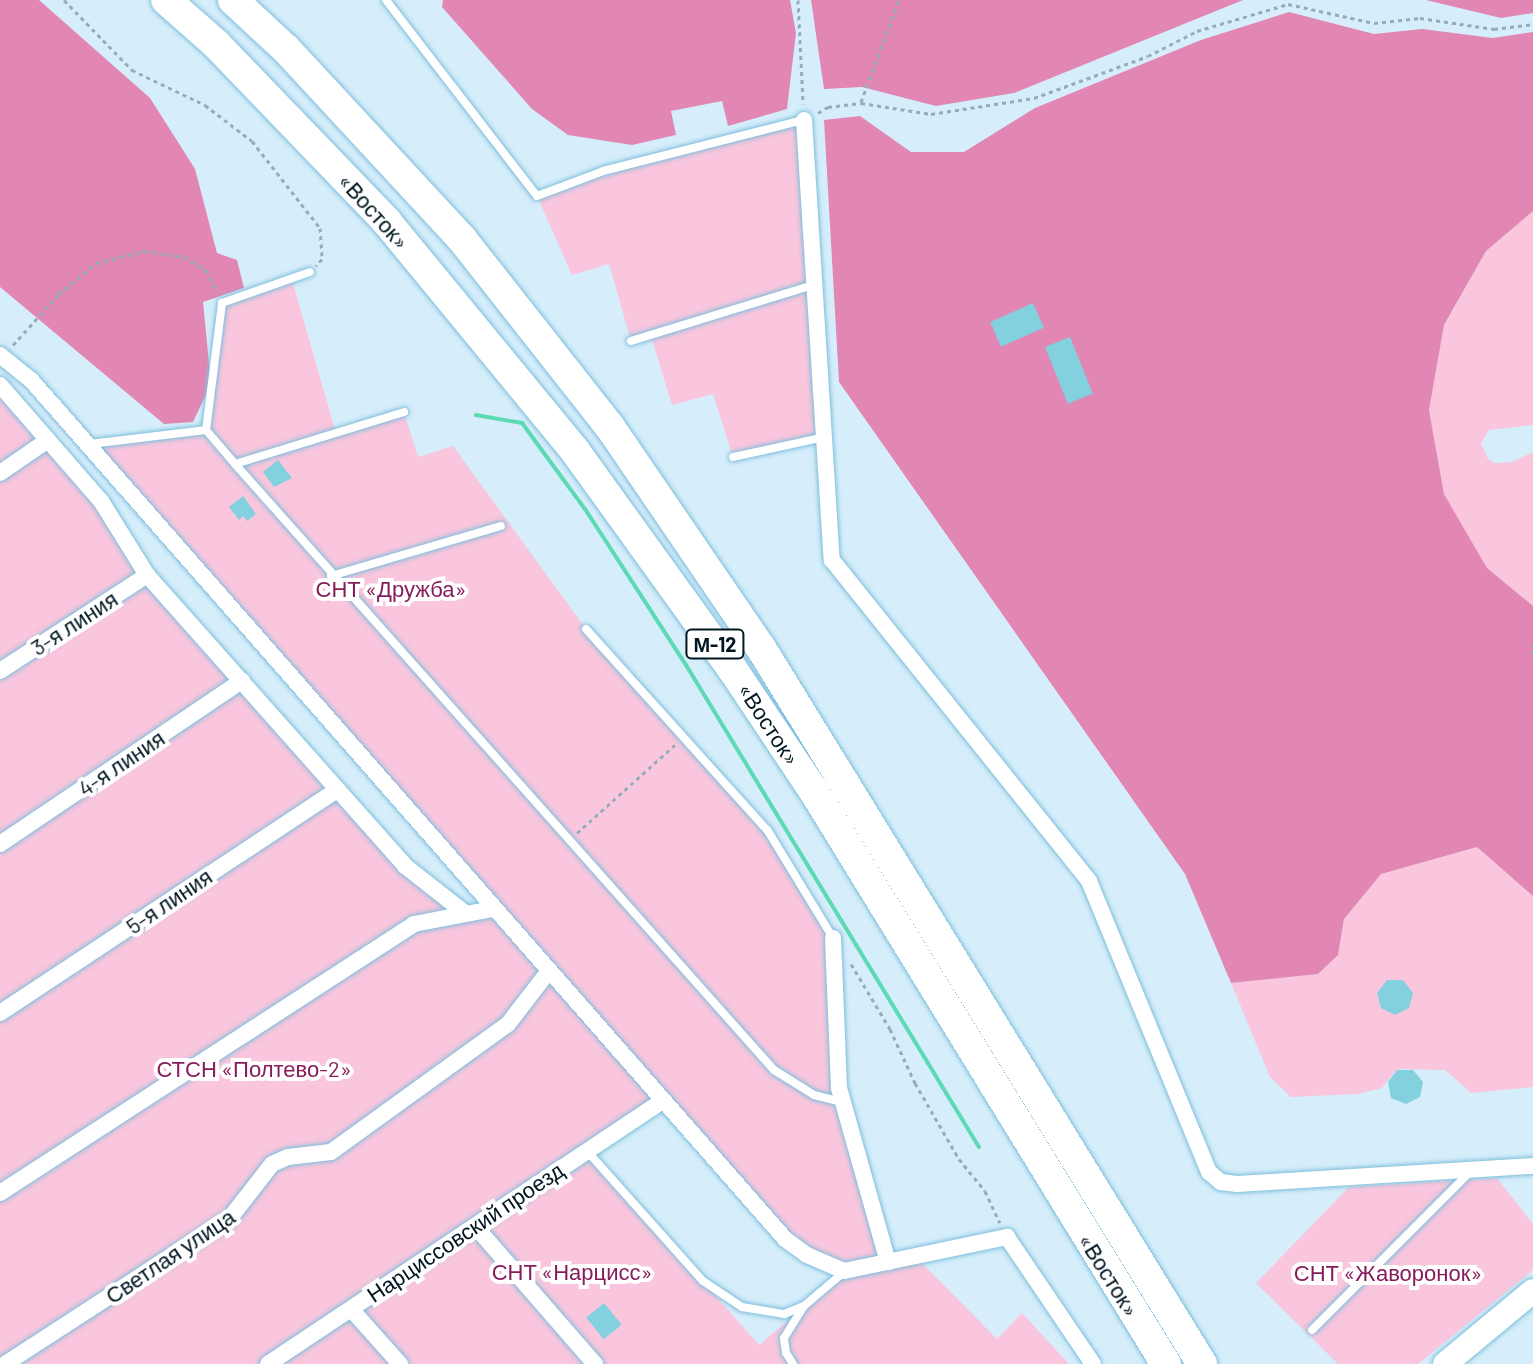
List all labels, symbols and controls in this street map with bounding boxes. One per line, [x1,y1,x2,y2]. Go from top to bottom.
street label: «Восток» [333,167,415,255]
park label: СНТ «Дружба» [316,576,466,602]
street label: 3-я линия [26,585,122,661]
road number: М-12 [685,628,745,660]
street label: «Восток» [733,678,805,770]
street label: 4-я линия [73,724,169,802]
street label: 5-я линия [121,863,217,939]
park label: СТСН «Полтево-2» [156,1056,352,1082]
street label: Нарциссовский проезд [362,1156,568,1308]
street label: Светлая улица [100,1203,240,1309]
street label: «Восток» [1073,1228,1145,1322]
park label: СНТ «Нарцисс» [492,1259,652,1285]
park label: СНТ «Жаворонок» [1294,1260,1482,1286]

